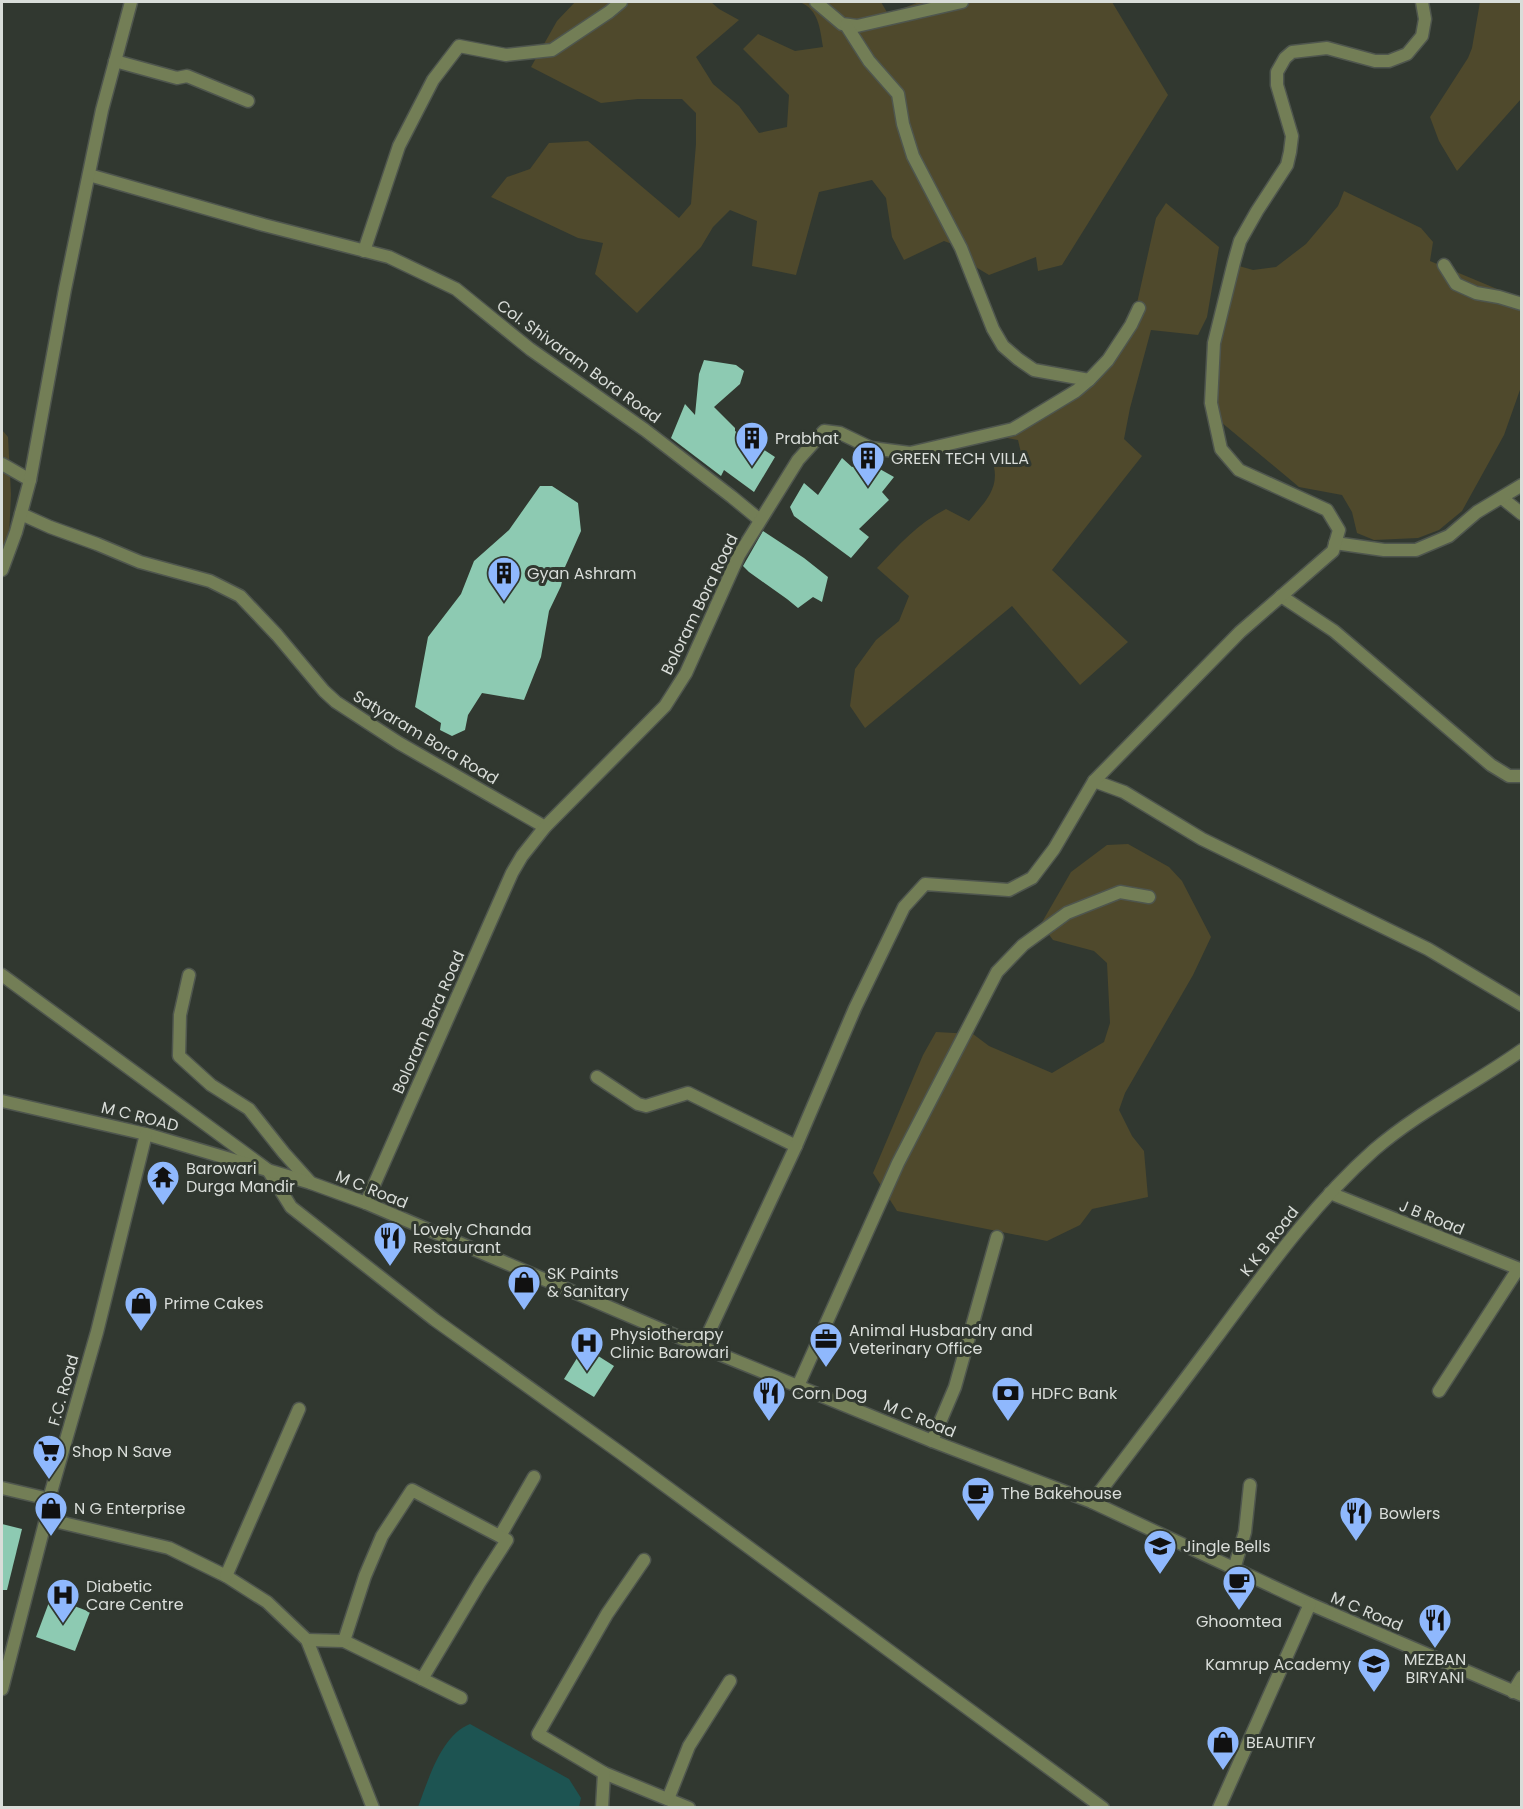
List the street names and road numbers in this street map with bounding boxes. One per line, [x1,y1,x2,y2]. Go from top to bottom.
street label: Col. Shivaram Bora Road [492,294,665,429]
street label: Boloram Bora Road [655,530,744,679]
street label: Satyaram Bora Road [349,685,503,790]
street label: Boloram Bora Road [387,947,470,1097]
street label: M C ROAD [99,1096,181,1137]
street label: M C Road [332,1165,411,1214]
street label: J B Road [1396,1194,1468,1241]
street label: K K B Road [1235,1201,1304,1281]
street label: F.C. Road [42,1352,85,1428]
street label: M C Road [880,1394,959,1443]
street label: M C Road [1327,1586,1406,1637]

